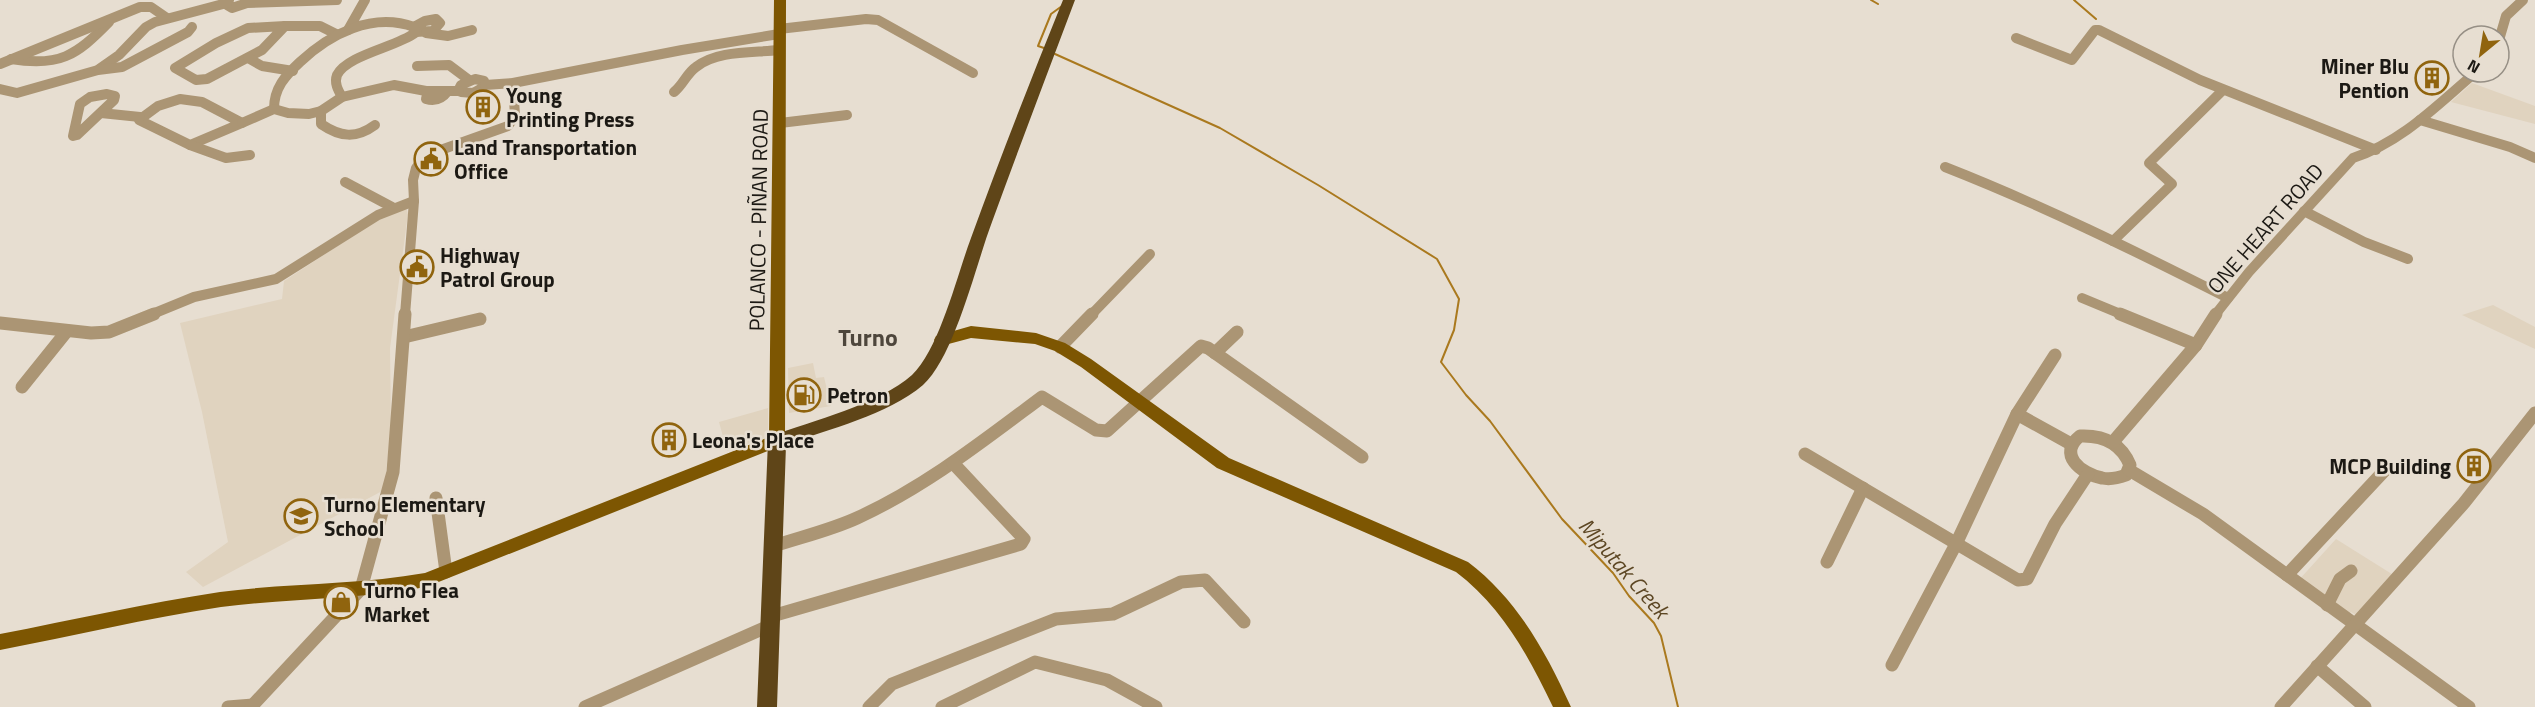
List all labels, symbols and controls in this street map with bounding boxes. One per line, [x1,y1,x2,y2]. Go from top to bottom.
north arrow [2451,24,2511,84]
place label: Miner Blu Pention [2321,50,2409,106]
text: N [2463,54,2484,80]
building icon: Miner Blu Pention [2414,60,2450,96]
place label: Young Printing Press [506,79,635,135]
building icon: Young Printing Press [465,89,501,125]
street label: POLANCO - PIÑAN ROAD [740,109,776,331]
place label: Land Transportation Office [454,131,637,187]
public building icon: Land Transportation Office [413,141,449,177]
street label: ONE HEART ROAD [2199,156,2331,300]
place label: Highway Patrol Group [440,239,555,295]
public building icon: Highway Patrol Group [399,249,435,285]
district label: Turno [838,319,898,355]
fuel station icon: Petron [786,377,822,413]
place label: Petron [827,379,888,411]
building icon: Leona's Place [651,422,687,458]
place label: Leona's Place [692,424,814,456]
building icon: MCP Building [2456,448,2492,484]
place label: MCP Building [2329,450,2451,482]
place label: Turno Elementary School [324,488,486,544]
school or university icon: Turno Elementary School [283,498,319,534]
water label: Miputak Creek [1570,510,1679,628]
place label: Turno Flea Market [364,574,459,630]
shop icon: Turno Flea Market [323,584,359,620]

